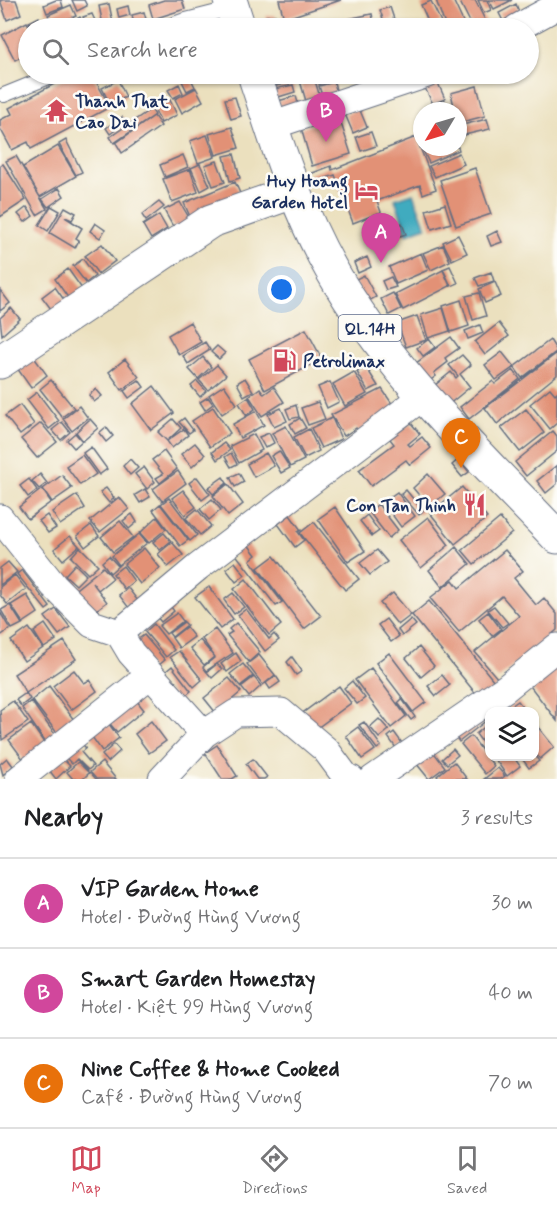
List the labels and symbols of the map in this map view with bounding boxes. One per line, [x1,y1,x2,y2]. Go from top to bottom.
place label: Thanh That Cao Dai [75,90,169,135]
pin: B [306,92,346,142]
temple icon: Thanh That Cao Dai [44,98,70,124]
north arrow [413,102,467,156]
place label: Huy Hoang Garden Hotel [251,170,348,215]
hotel icon: Huy Hoang Garden Hotel [353,178,379,204]
pin: A [362,214,400,263]
your location [267,275,296,304]
road number: QL.14H [338,315,401,341]
fuel station icon: Petrolimax [272,348,298,374]
place label: Petrolimax [303,350,385,374]
pin: C [442,418,480,468]
restaurant icon: Con Tan Thinh [461,492,487,518]
place label: Con Tan Thinh [346,494,456,518]

